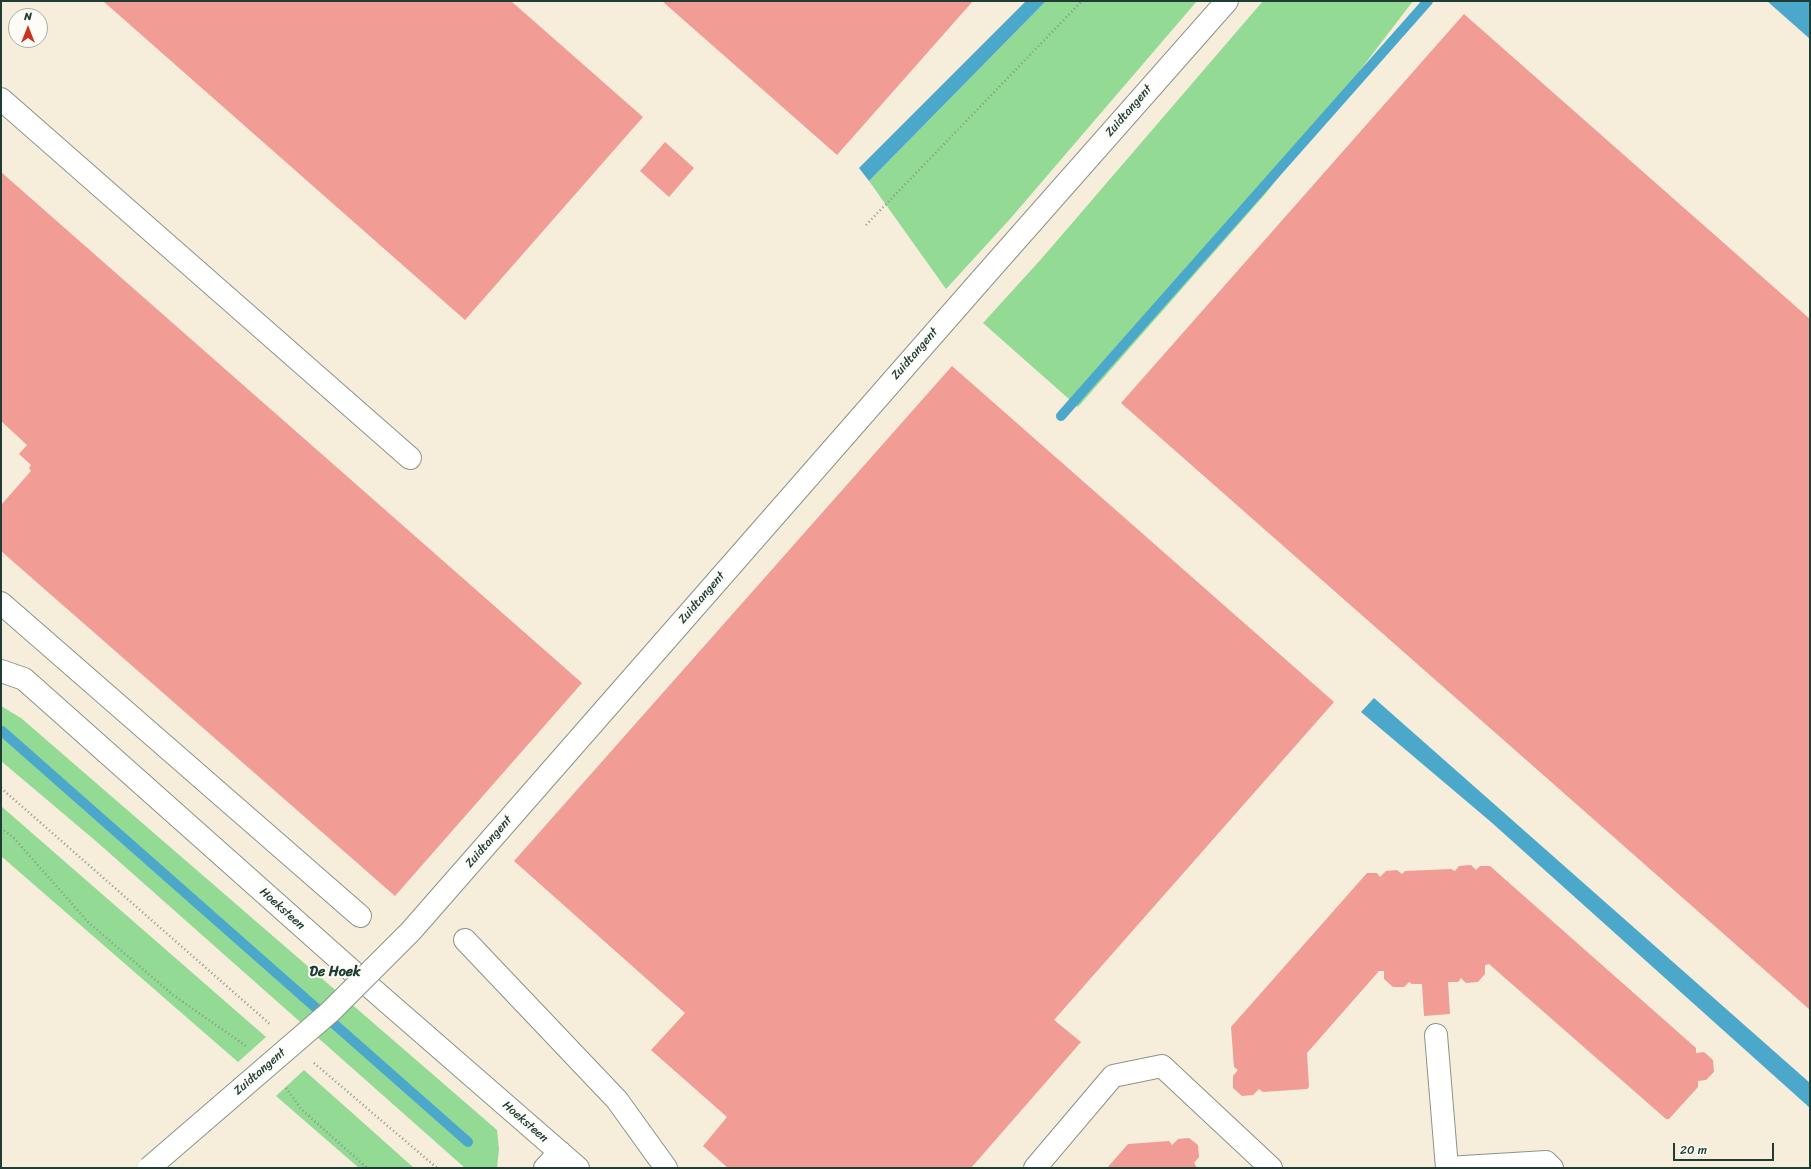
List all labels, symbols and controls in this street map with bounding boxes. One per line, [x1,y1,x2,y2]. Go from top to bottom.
text: N [24,7,32,26]
north arrow [8,8,48,48]
street label: Zuidtangent [1103,82,1155,140]
street label: Zuidtangent [889,325,941,383]
street label: Zuidtangent [676,569,728,627]
street label: Zuidtangent [463,813,515,871]
street label: Hoeksteen [256,885,308,933]
district label: De Hoek [310,964,360,980]
street label: Zuidtangent [231,1046,289,1098]
street label: Hoeksteen [499,1098,551,1146]
scale bar [1675,1135,1776,1161]
text: 20 m [1680,1139,1707,1161]

